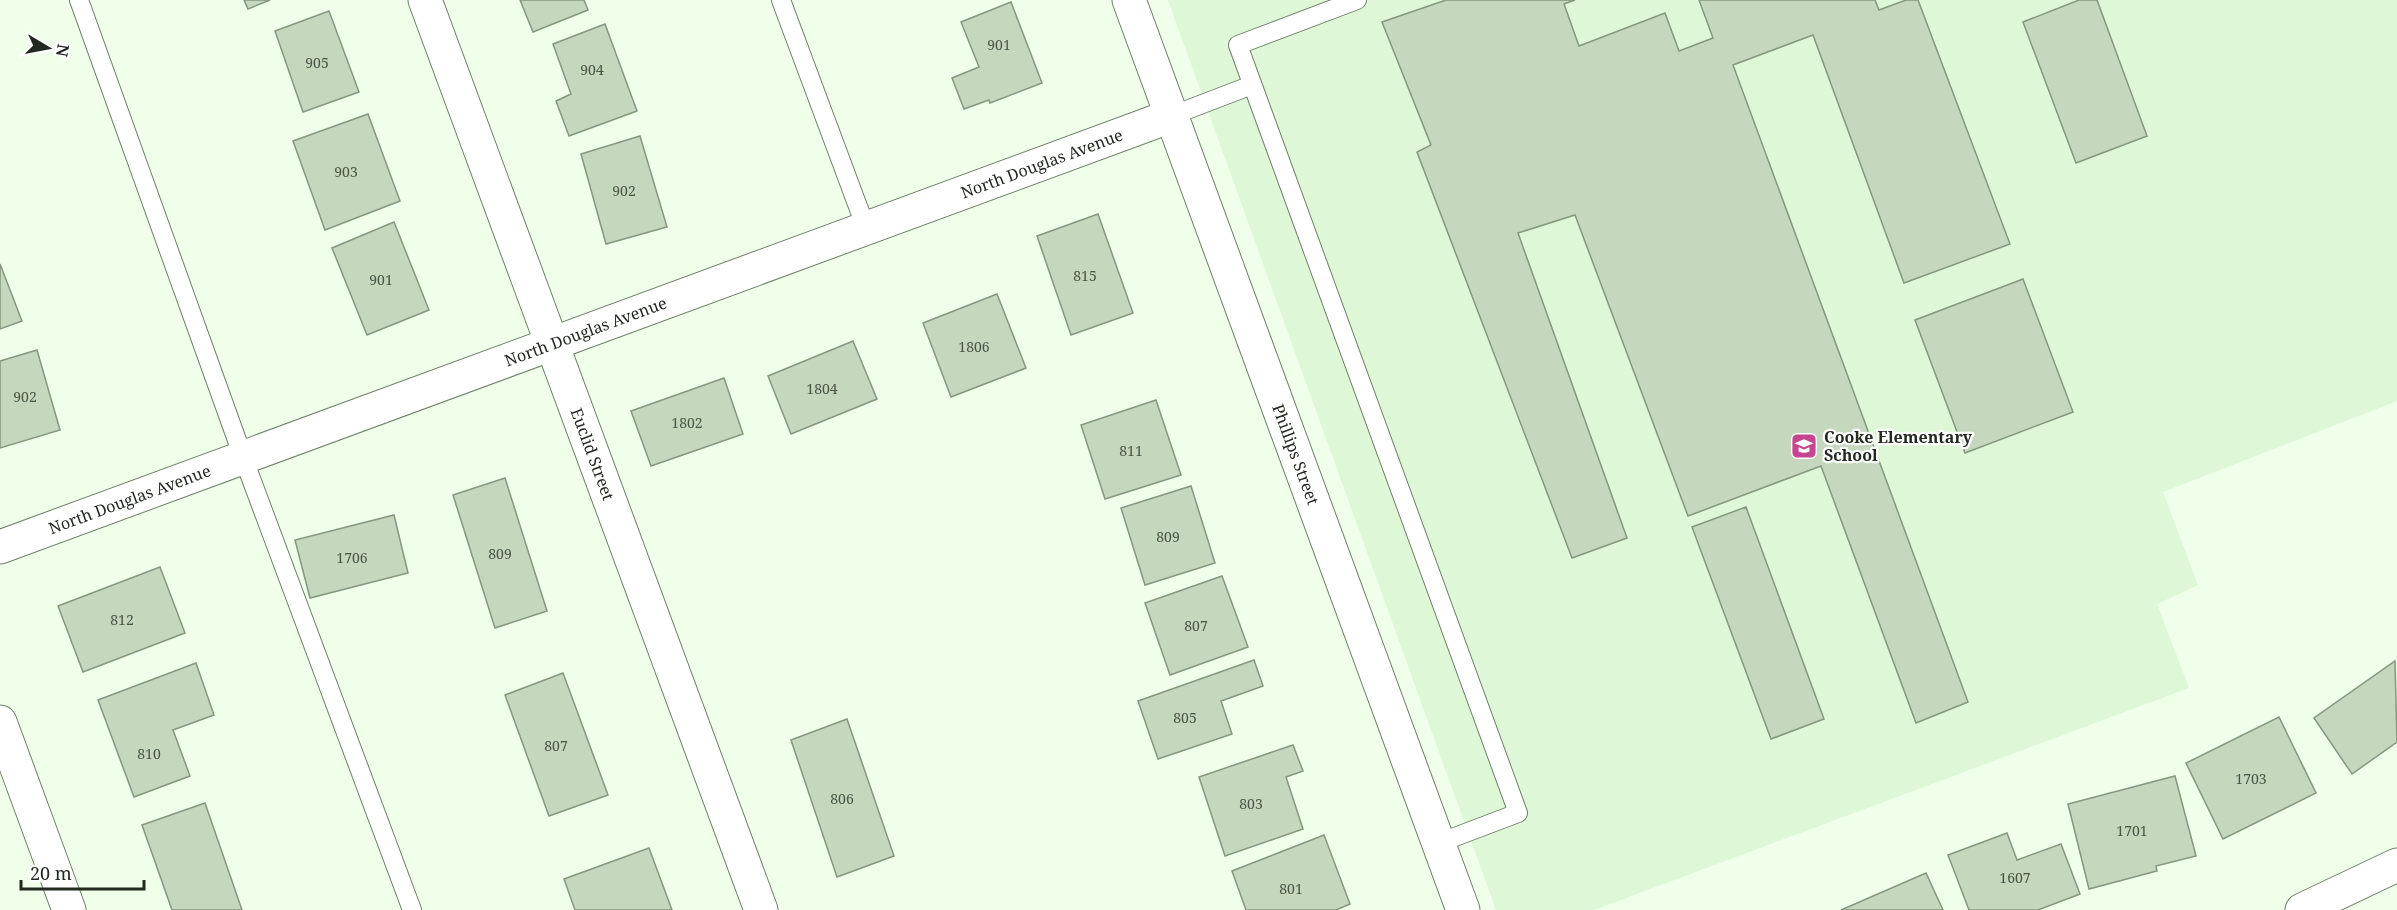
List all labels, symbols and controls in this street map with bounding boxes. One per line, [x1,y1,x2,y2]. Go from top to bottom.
north arrow [18,18,78,78]
house number: 901 [987,35,1011,54]
text: N [51,42,75,59]
house number: 905 [305,53,329,72]
house number: 904 [580,60,604,79]
street label: North Douglas Avenue [958,124,1126,203]
house number: 903 [334,162,358,181]
house number: 902 [612,181,636,200]
house number: 815 [1073,266,1097,285]
house number: 901 [369,270,393,289]
street label: North Douglas Avenue [501,292,670,371]
house number: 1806 [958,337,990,356]
house number: 1804 [806,379,838,398]
house number: 902 [13,387,37,406]
street label: Phillips Street [1267,401,1324,508]
street label: Euclid Street [566,405,620,504]
house number: 1802 [671,413,703,432]
place label: Cooke Elementary School [1824,426,1973,466]
school or university icon: Cooke Elementary School [1789,431,1819,461]
house number: 811 [1119,441,1143,460]
street label: North Douglas Avenue [45,459,214,539]
house number: 809 [1156,527,1180,546]
house number: 809 [488,544,512,563]
house number: 1706 [336,548,368,567]
house number: 812 [110,610,134,629]
house number: 807 [1184,616,1208,635]
house number: 805 [1173,708,1197,727]
house number: 807 [544,736,568,755]
house number: 810 [137,744,161,763]
house number: 1703 [2235,769,2267,788]
house number: 806 [830,789,854,808]
house number: 803 [1239,794,1263,813]
house number: 1701 [2116,821,2148,840]
scale bar [21,853,144,891]
text: 20 m [30,861,72,885]
house number: 1607 [1999,868,2031,887]
house number: 801 [1279,879,1303,898]

